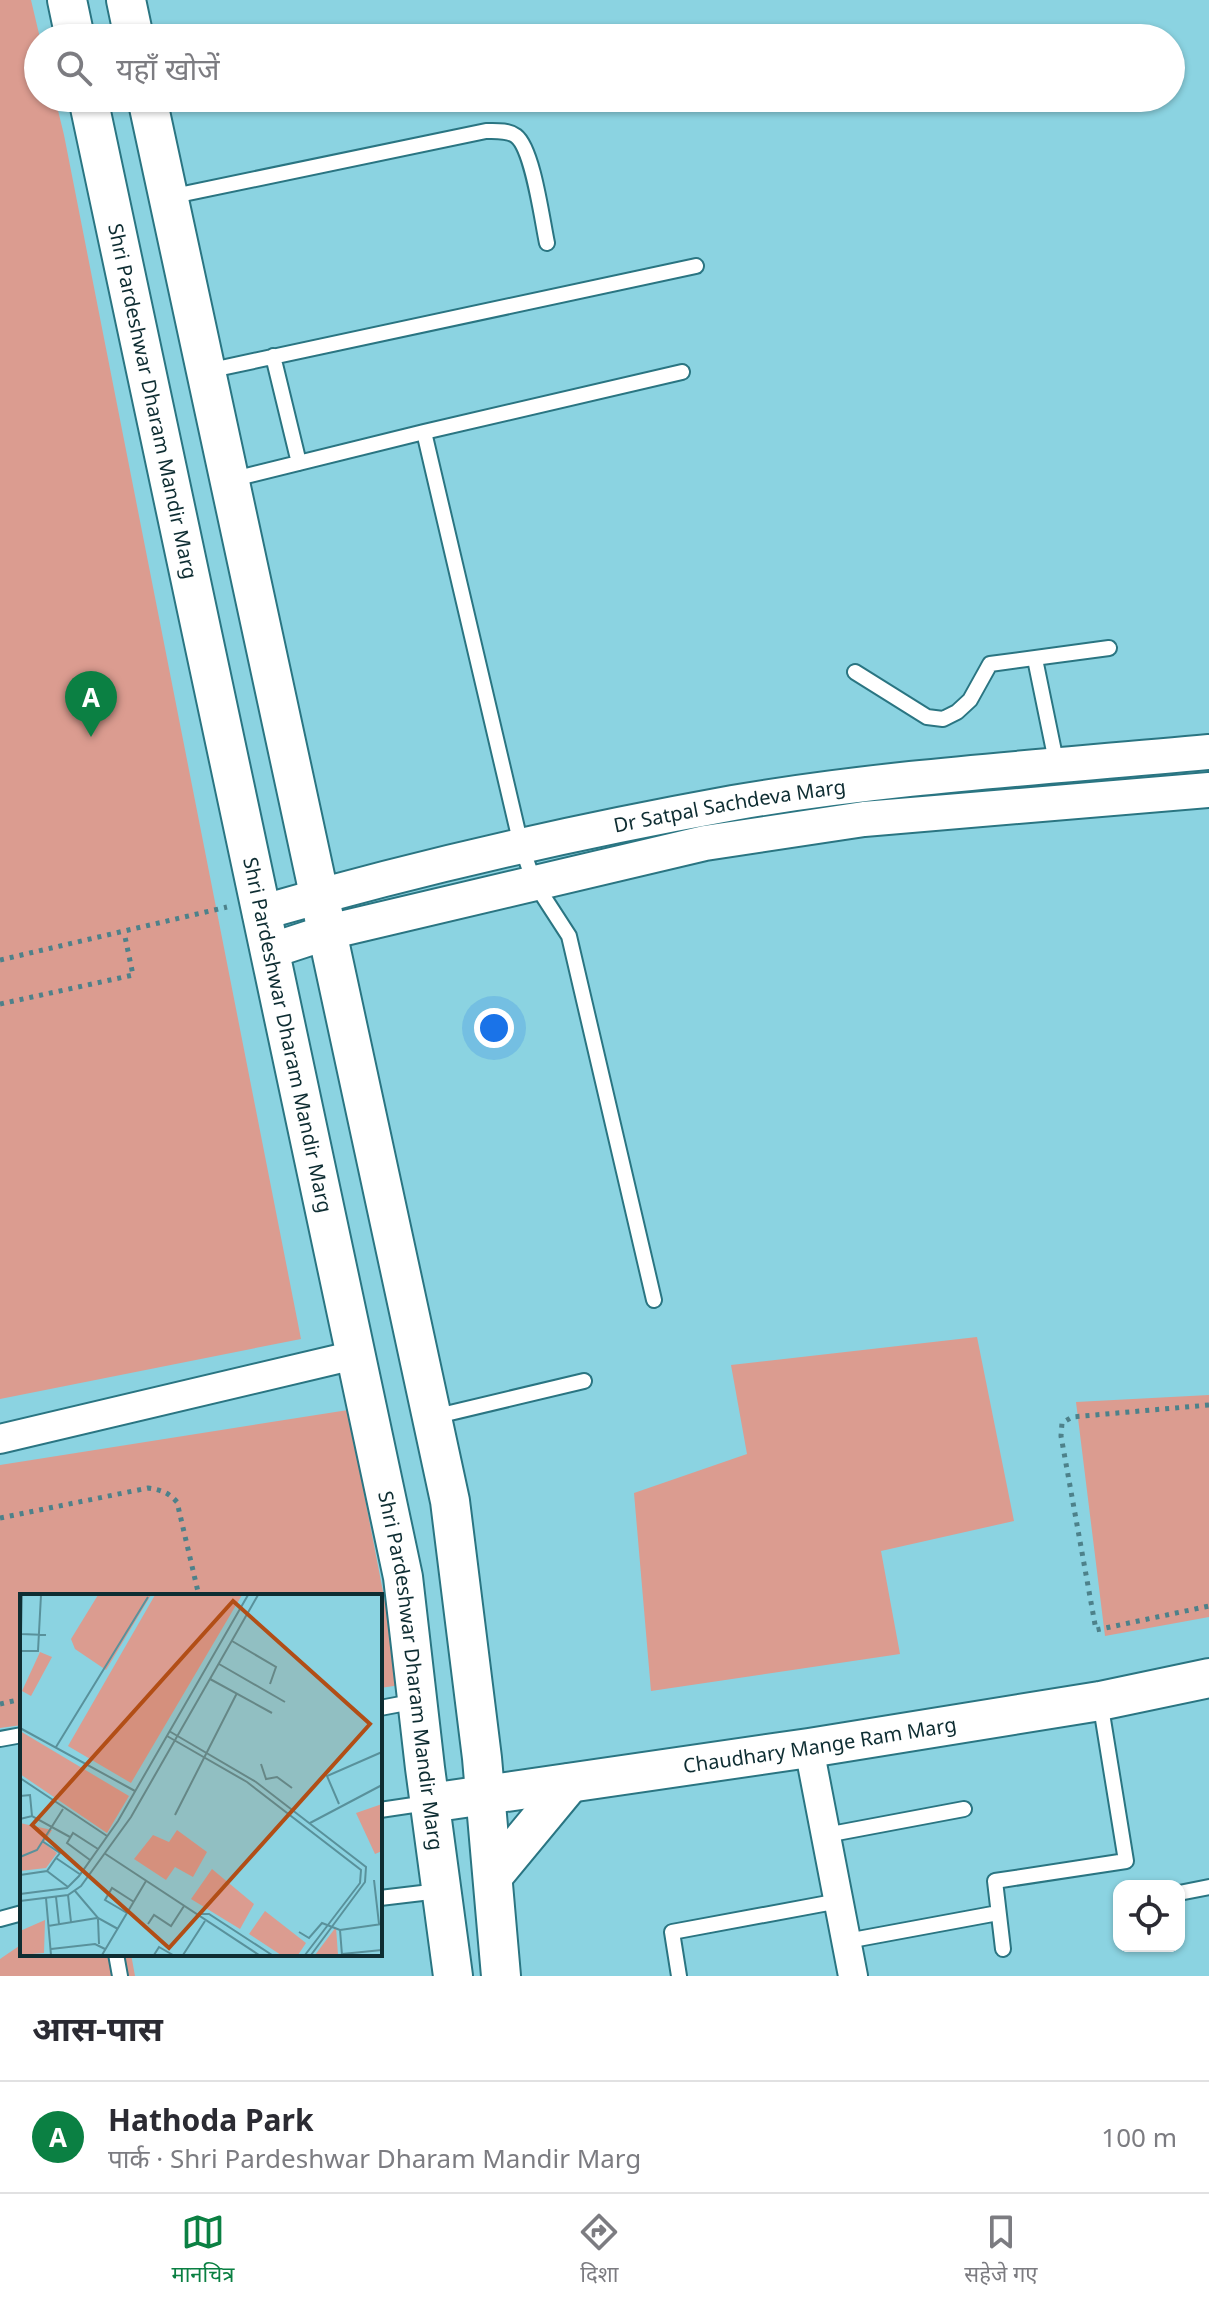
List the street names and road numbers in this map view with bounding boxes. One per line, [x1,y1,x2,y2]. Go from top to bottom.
street label: Shri Pardeshwar Dharam Mandir Marg [102,221,204,581]
street label: Dr Satpal Sachdeva Marg [611,773,847,839]
street label: Shri Pardeshwar Dharam Mandir Marg [237,855,339,1215]
street label: Shri Pardeshwar Dharam Mandir Marg [372,1488,450,1852]
street label: Chaudhary Mange Ram Marg [681,1710,958,1779]

